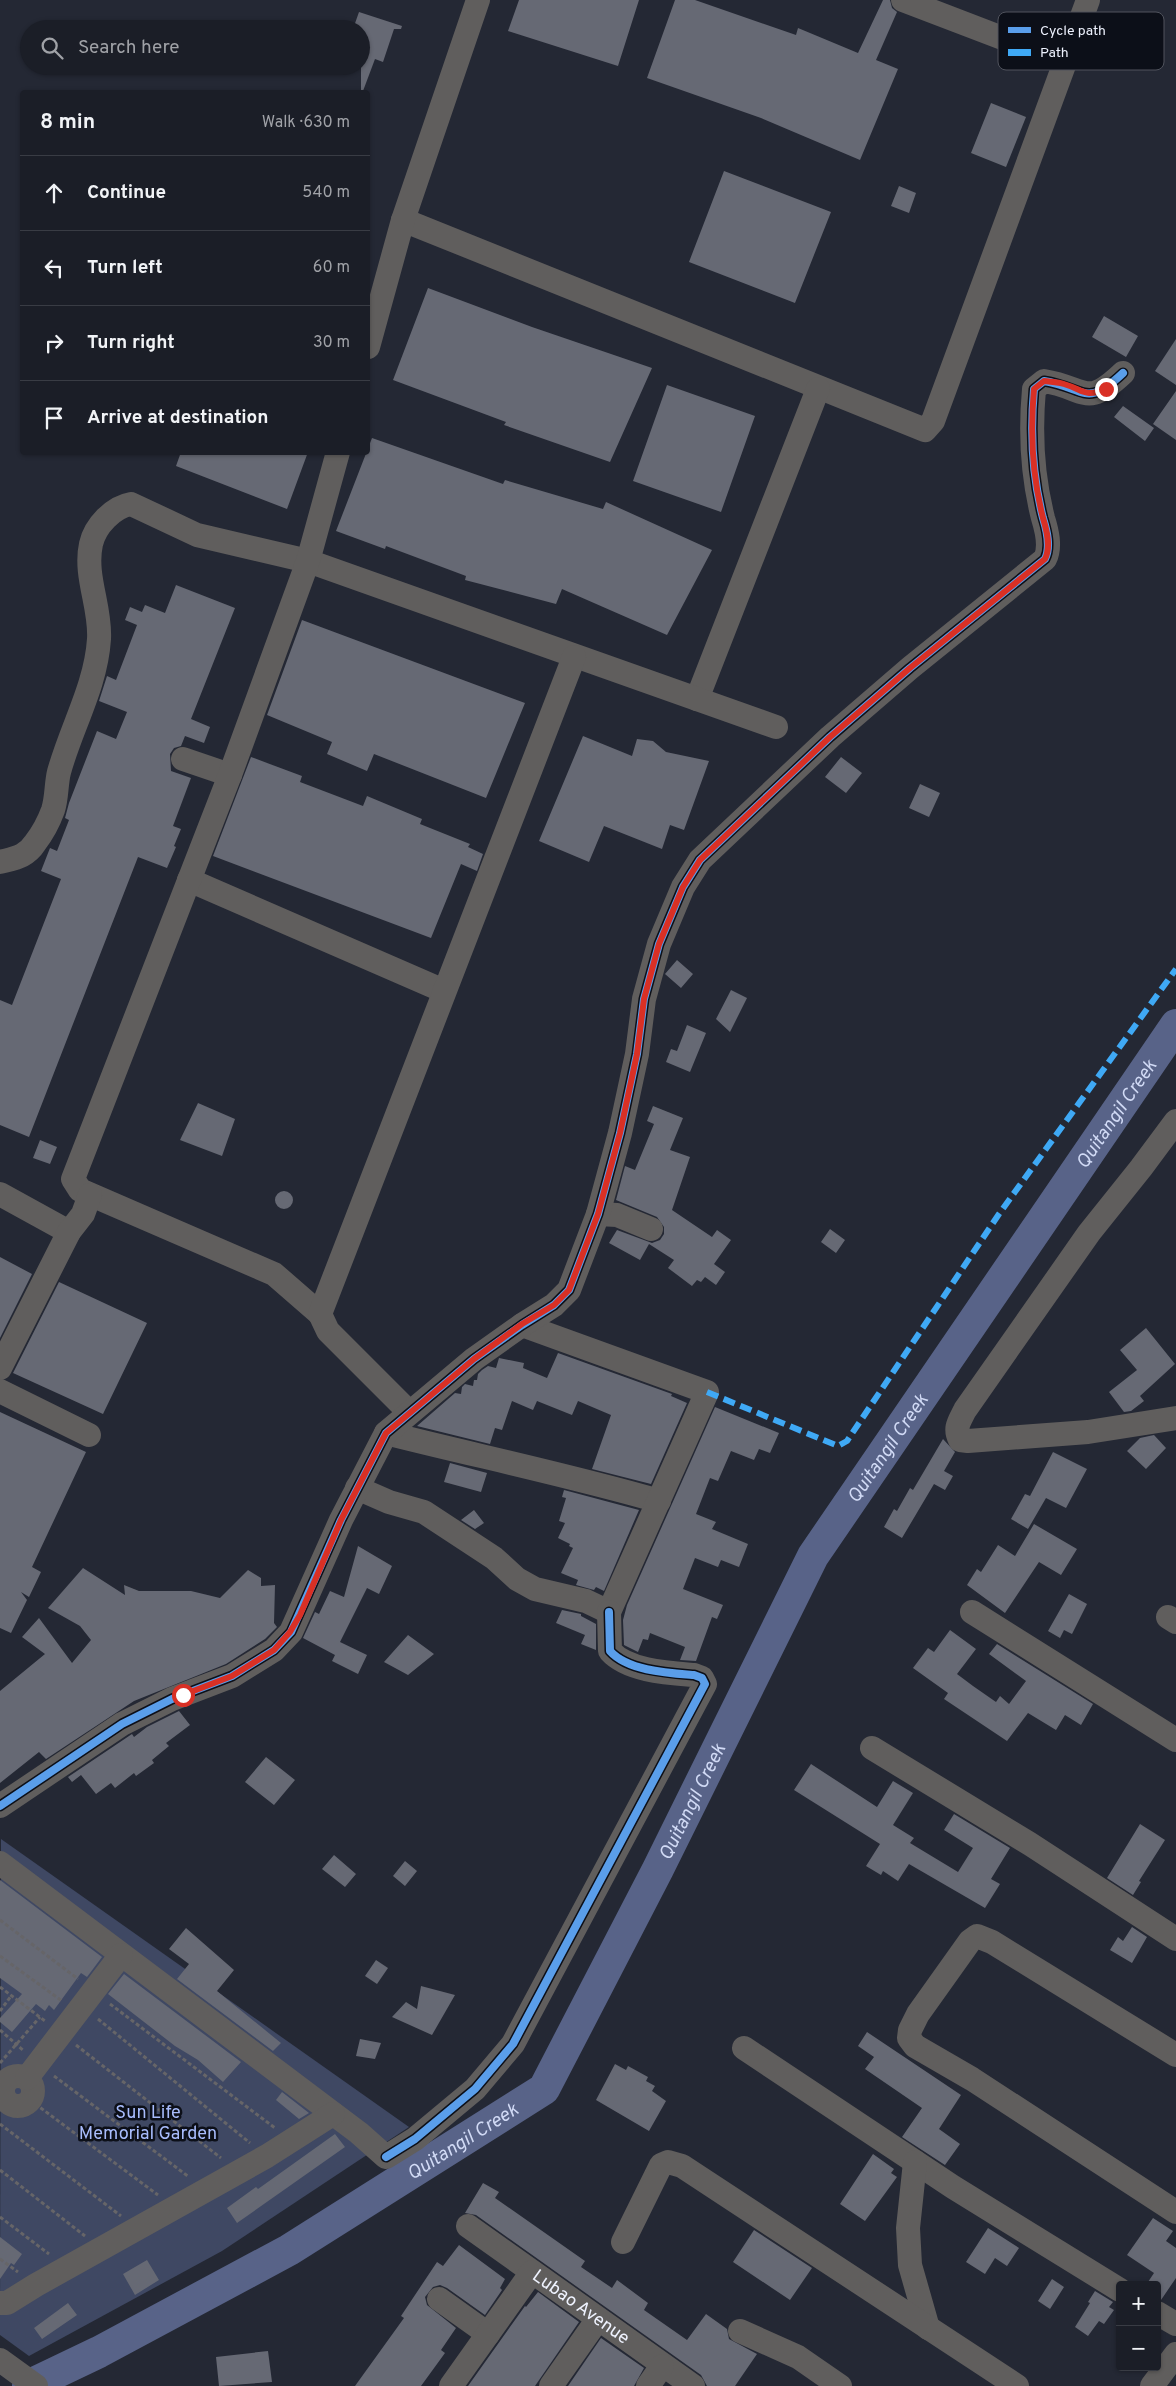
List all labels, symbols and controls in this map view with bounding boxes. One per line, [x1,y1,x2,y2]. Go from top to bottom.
legend [998,12,1164,70]
search box [20,20,370,75]
text: Cycle path [1040,23,1106,40]
icon: search [38,34,66,62]
text: Search here [78,36,180,60]
text: Path [1040,45,1069,62]
text: 8 min [40,109,95,136]
text: Walk · 630 m [262,113,350,133]
icon: ahead [40,179,68,207]
text: Continue [87,181,166,205]
text: 540 m [302,183,350,203]
icon: left [40,254,68,282]
text: Turn left [87,256,163,280]
text: 60 m [313,258,350,278]
icon: right [40,329,68,357]
text: Turn right [87,331,175,355]
text: 30 m [313,333,350,353]
route end [1095,378,1118,401]
icon: arrive [40,404,68,432]
text: Arrive at destination [87,406,268,430]
water label: Quitangil Creek [1071,1055,1163,1174]
water label: Quitangil Creek [843,1389,935,1508]
route start [172,1684,195,1707]
water label: Quitangil Creek [654,1740,732,1865]
water label: Quitangil Creek [403,2098,524,2187]
park label: Sun Life Memorial Garden [79,2102,217,2146]
street label: Lubao Avenue [527,2265,634,2350]
map controls [1116,2281,1161,2371]
button: + [1116,2281,1161,2326]
button: − [1116,2326,1161,2371]

